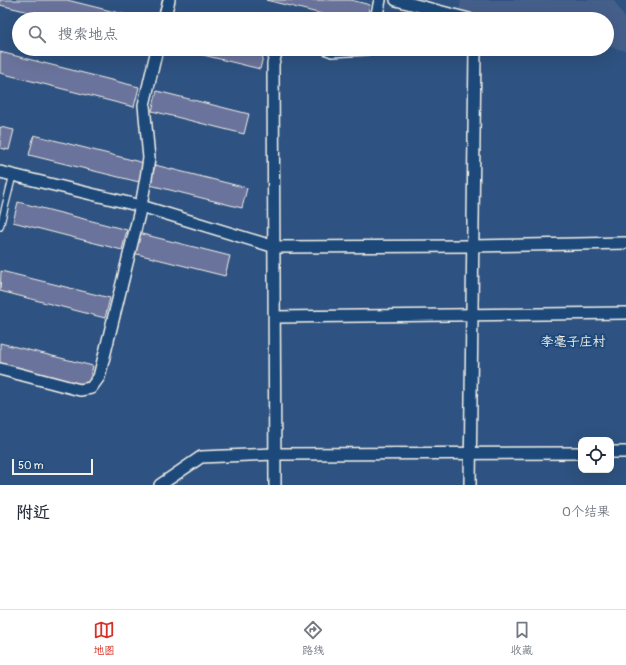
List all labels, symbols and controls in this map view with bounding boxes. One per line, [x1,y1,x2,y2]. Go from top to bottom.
search box [12,12,614,56]
icon: search [26,23,48,45]
text: 搜索地点 [58,25,118,44]
district label: 李毫子庄村 [540,334,606,350]
map controls [578,437,614,473]
button: locate [578,437,614,473]
scale bar [12,457,93,476]
text: 50 m [18,459,44,472]
text: 附近 [16,502,50,523]
text: 0个结果 [562,504,610,520]
tab: 地图 [93,619,115,657]
tab: 路线 [302,619,324,657]
tab: 收藏 [511,619,533,657]

